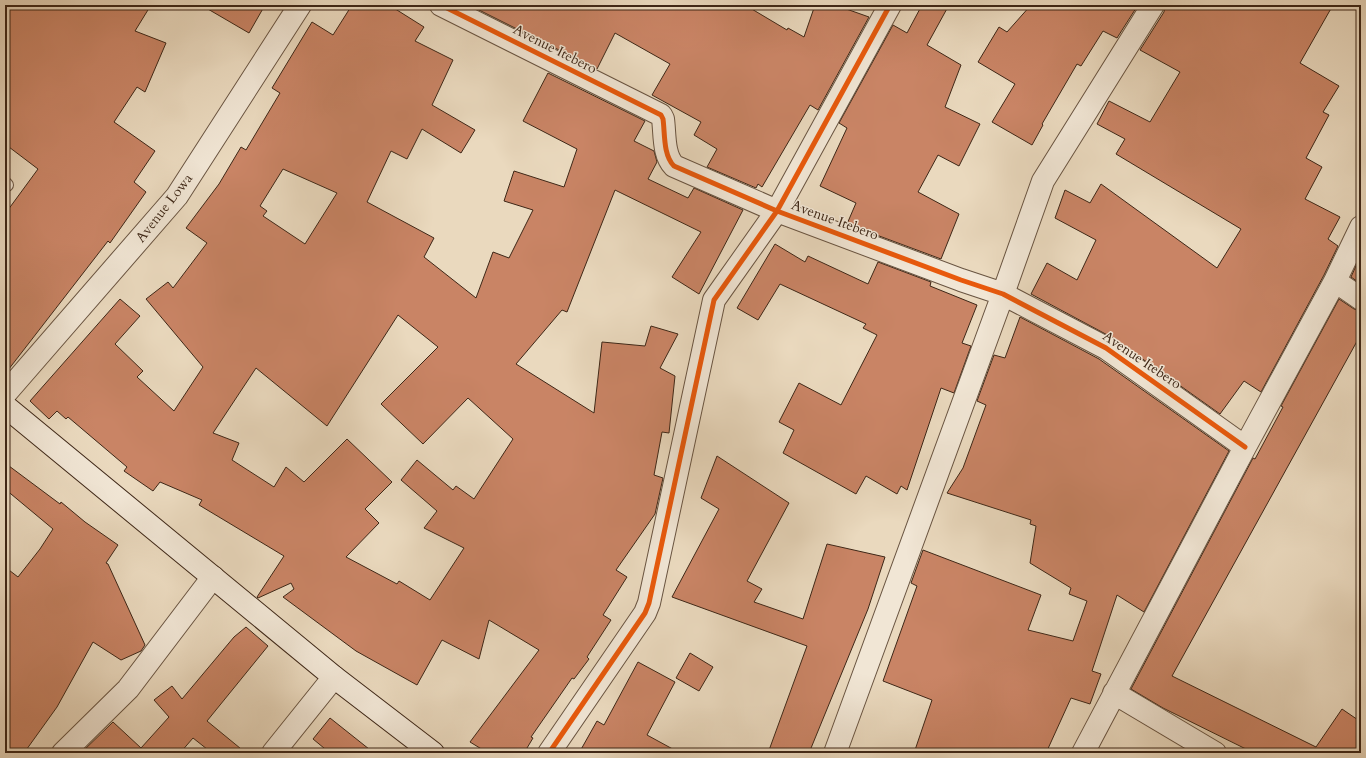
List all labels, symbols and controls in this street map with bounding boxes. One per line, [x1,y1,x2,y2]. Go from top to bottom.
street label: Avenue Itebero [510,20,600,78]
street label: Avenue Lowa [131,170,197,246]
street label: Avenue Itebero [789,195,882,245]
street label: Avenue Itebero [1099,327,1185,394]

